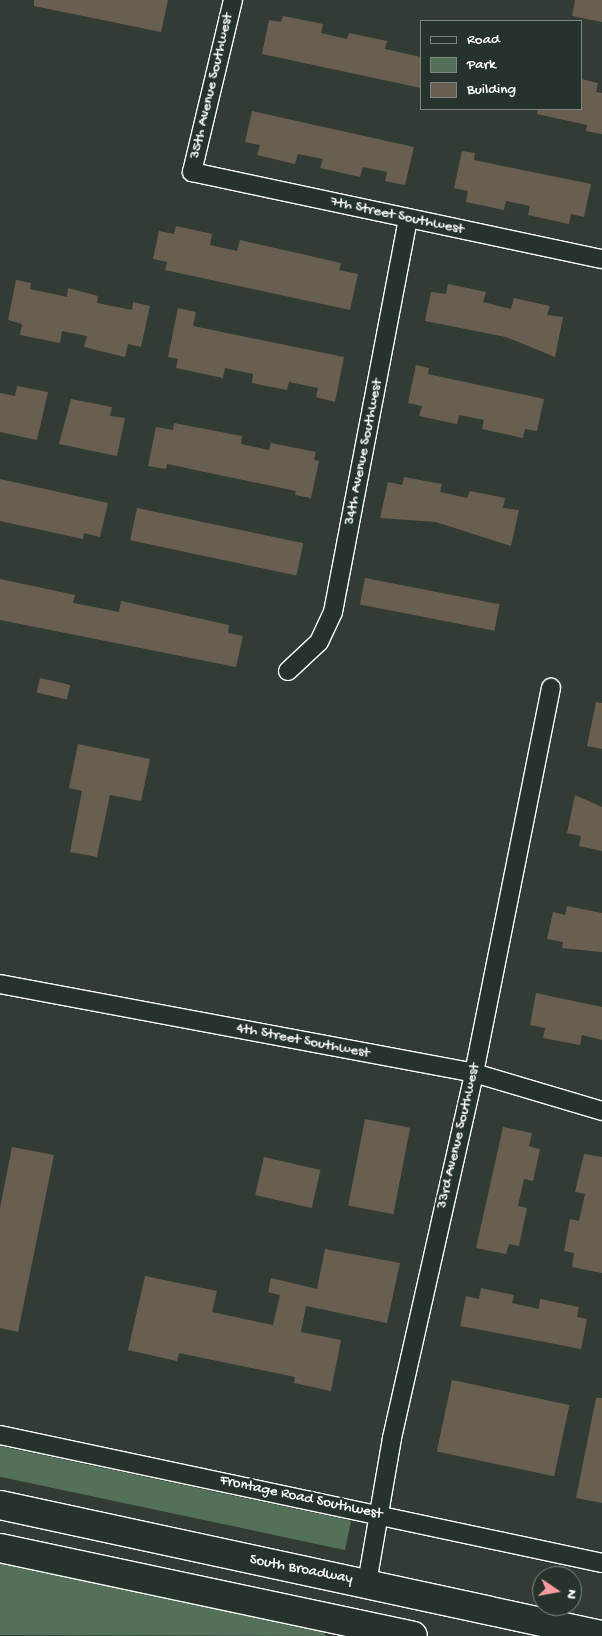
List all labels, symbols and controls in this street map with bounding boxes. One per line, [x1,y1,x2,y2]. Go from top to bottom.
street label: 35th Avenue Southwest [186,11,238,161]
legend [420,20,582,110]
text: Road [467,31,500,49]
text: Park [467,56,496,74]
text: Building [467,81,516,99]
street label: 7th Street Southwest [329,193,465,239]
street label: 34th Avenue Southwest [341,378,387,526]
street label: 4th Street Southwest [235,1019,371,1063]
street label: 33rd Avenue Southwest [433,1061,485,1211]
street label: Frontage Road Southwest [218,1472,384,1524]
street label: South Broadway [248,1551,354,1589]
north arrow [532,1566,582,1616]
text: N [562,1588,580,1600]

